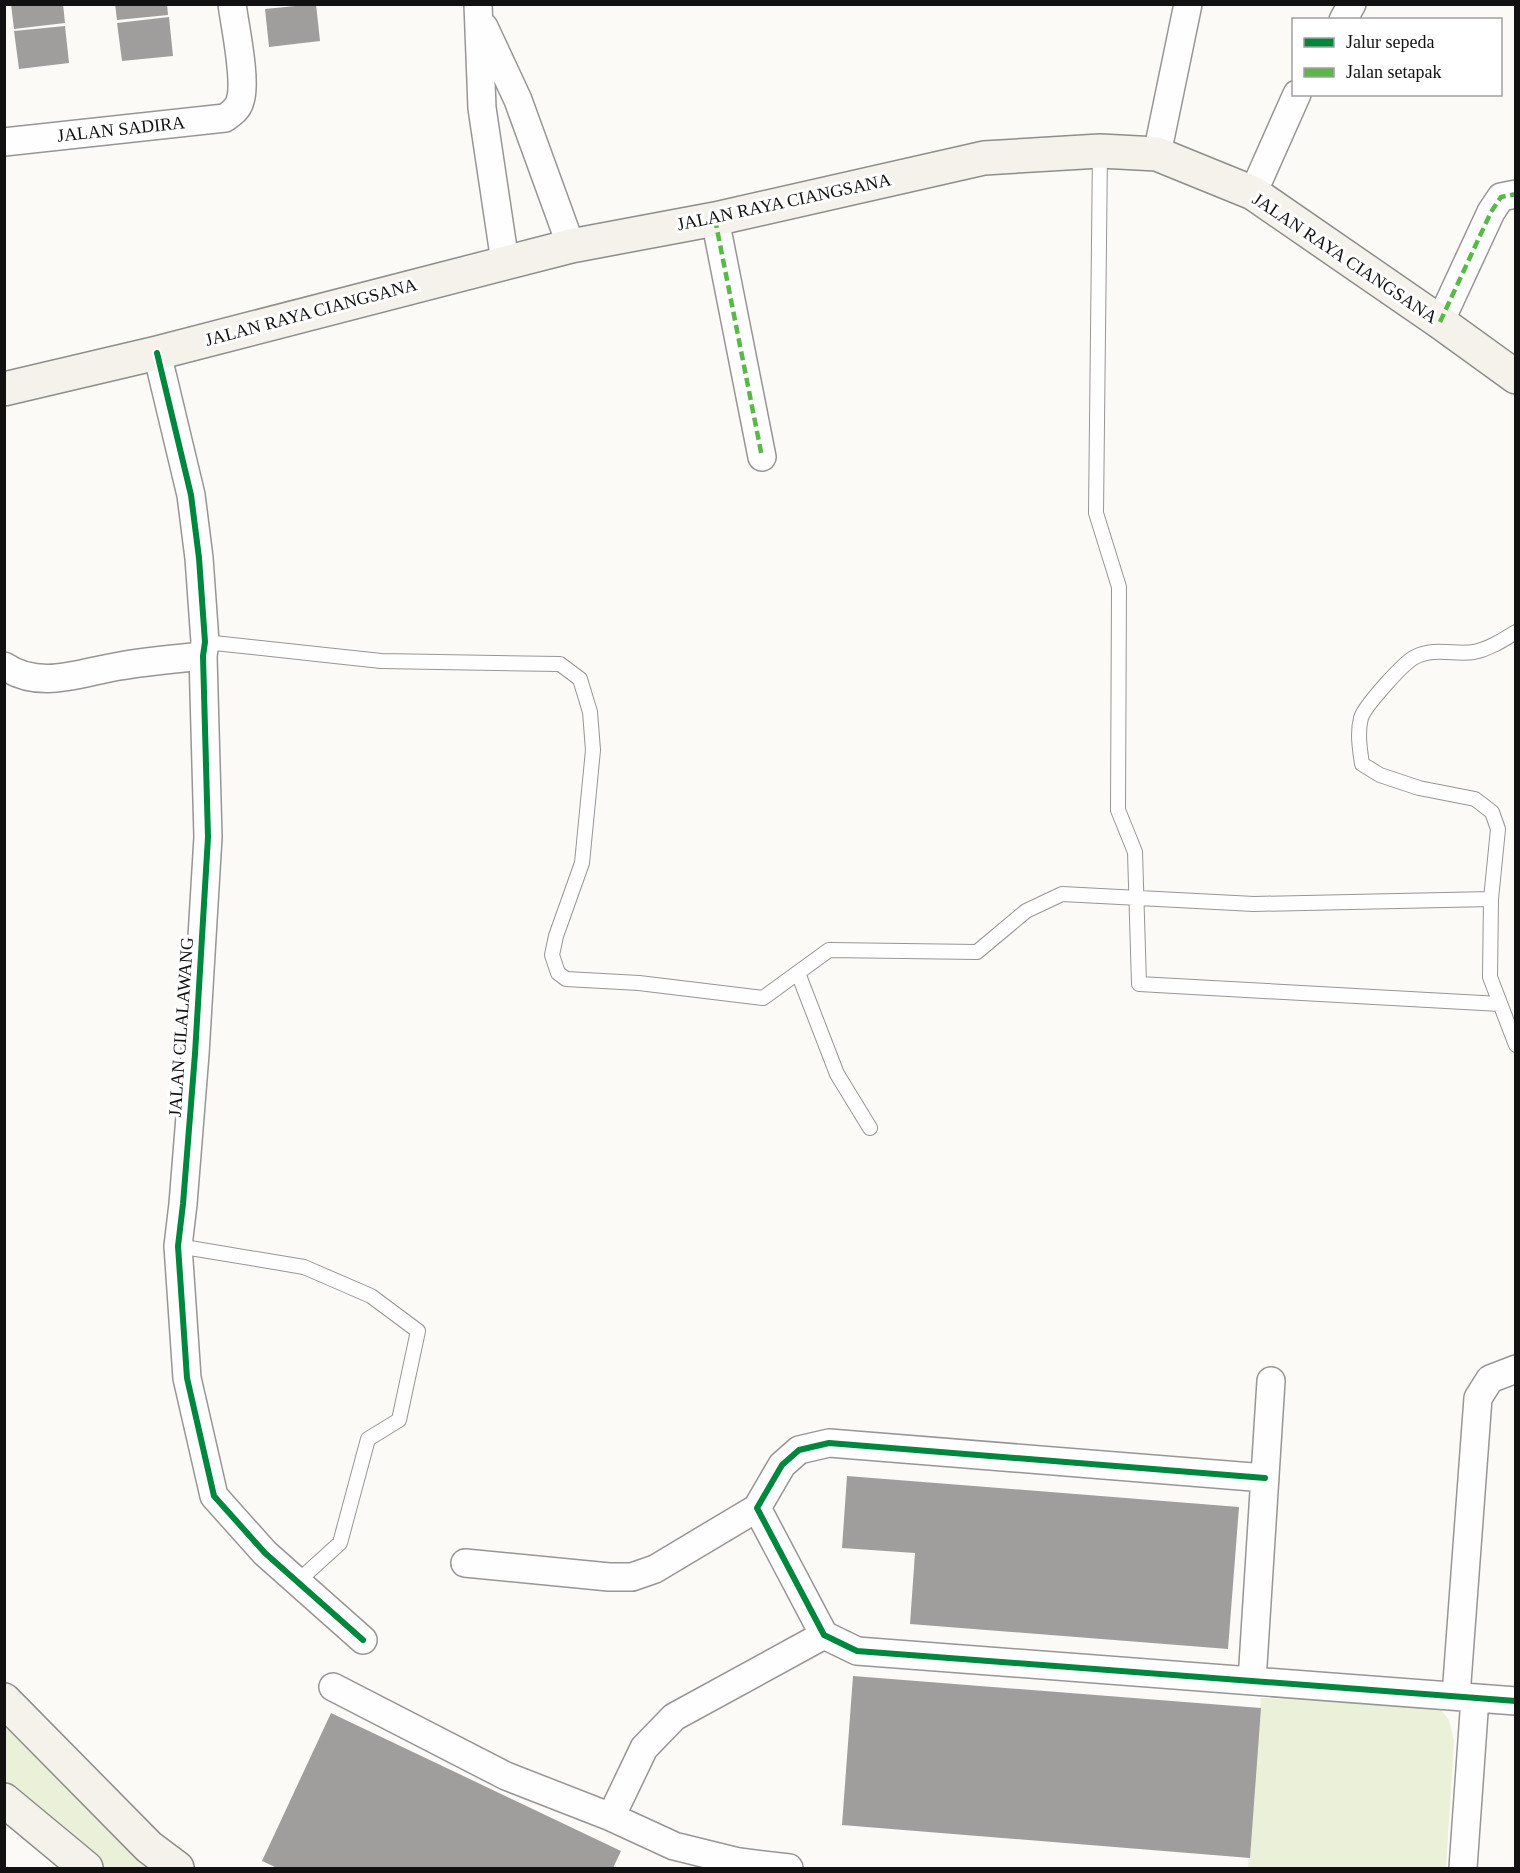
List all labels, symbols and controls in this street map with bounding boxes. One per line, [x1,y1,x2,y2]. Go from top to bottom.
legend [1292,18,1502,96]
text: Jalur sepeda [1346,32,1434,52]
text: Jalan setapak [1346,62,1441,82]
street label: JALAN SADIRA [56,112,186,146]
street label: JALAN RAYA CIANGSANA [675,170,893,234]
street label: JALAN RAYA CIANGSANA [1249,189,1441,327]
street label: JALAN RAYA CIANGSANA [203,274,419,350]
street label: JALAN CILALAWANG [165,936,197,1118]

